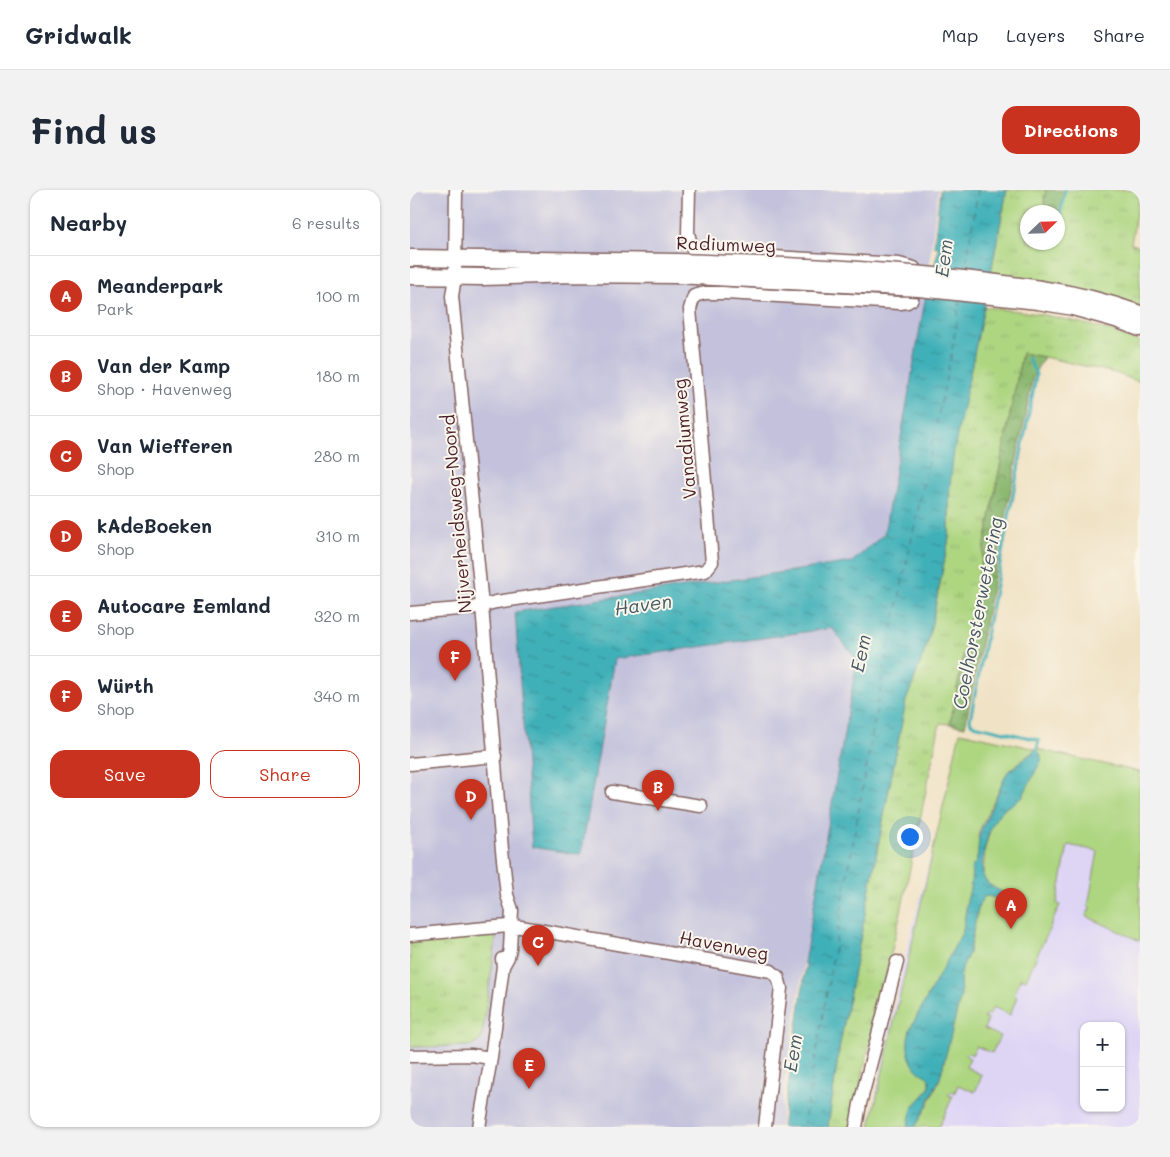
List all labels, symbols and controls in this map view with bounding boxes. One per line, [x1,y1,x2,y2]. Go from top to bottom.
text: Gridwalk [25,19,132,50]
text: Map [942,23,978,47]
text: Layers [1006,23,1065,47]
text: Share [1093,23,1145,47]
button: Directions [1002,106,1140,154]
text: Find us [30,107,157,153]
north arrow [1020,205,1065,250]
text: Nearby [50,209,127,236]
text: 6 results [292,212,360,233]
street label: Radiumweg [676,230,776,258]
water label: Eem [928,238,958,278]
text: Meanderpark [97,273,223,298]
text: A [60,285,72,306]
text: 100 m [315,285,360,306]
text: Park [97,298,133,319]
text: Van der Kamp [97,353,230,378]
text: B [61,365,71,386]
text: 180 m [315,365,360,386]
text: Shop · Havenweg [97,378,232,399]
street label: Vanadiumweg [667,378,701,500]
street label: Nijverheidsweg-Noord [435,413,477,615]
text: Van Wiefferen [97,433,233,458]
text: C [60,445,72,466]
text: 280 m [314,445,360,466]
text: Shop [97,458,134,479]
text: kAdeBoeken [97,513,212,538]
water label: Coelhorsterwetering [946,515,1008,711]
text: D [60,525,72,546]
text: 310 m [316,525,360,546]
text: Shop [97,538,134,559]
water label: Haven [613,588,673,620]
text: Autocare Eemland [97,593,271,618]
text: E [61,605,71,626]
text: 320 m [314,605,360,626]
text: Shop [97,618,134,639]
water label: Eem [844,632,876,674]
pin: F [439,640,471,681]
text: Würth [97,673,153,698]
text: F [61,685,71,706]
text: 340 m [313,685,360,706]
text: Shop [97,698,134,719]
button: Save [50,750,200,798]
button: Share [210,750,360,798]
pin: B [642,770,674,811]
pin: D [455,779,487,820]
your location [897,824,923,850]
pin: A [995,888,1027,929]
pin: C [522,925,554,966]
street label: Havenweg [677,925,771,965]
map controls [1080,1022,1125,1112]
button: + [1080,1022,1125,1067]
water label: Eem [777,1032,807,1074]
pin: E [513,1048,545,1089]
button: − [1080,1067,1125,1112]

